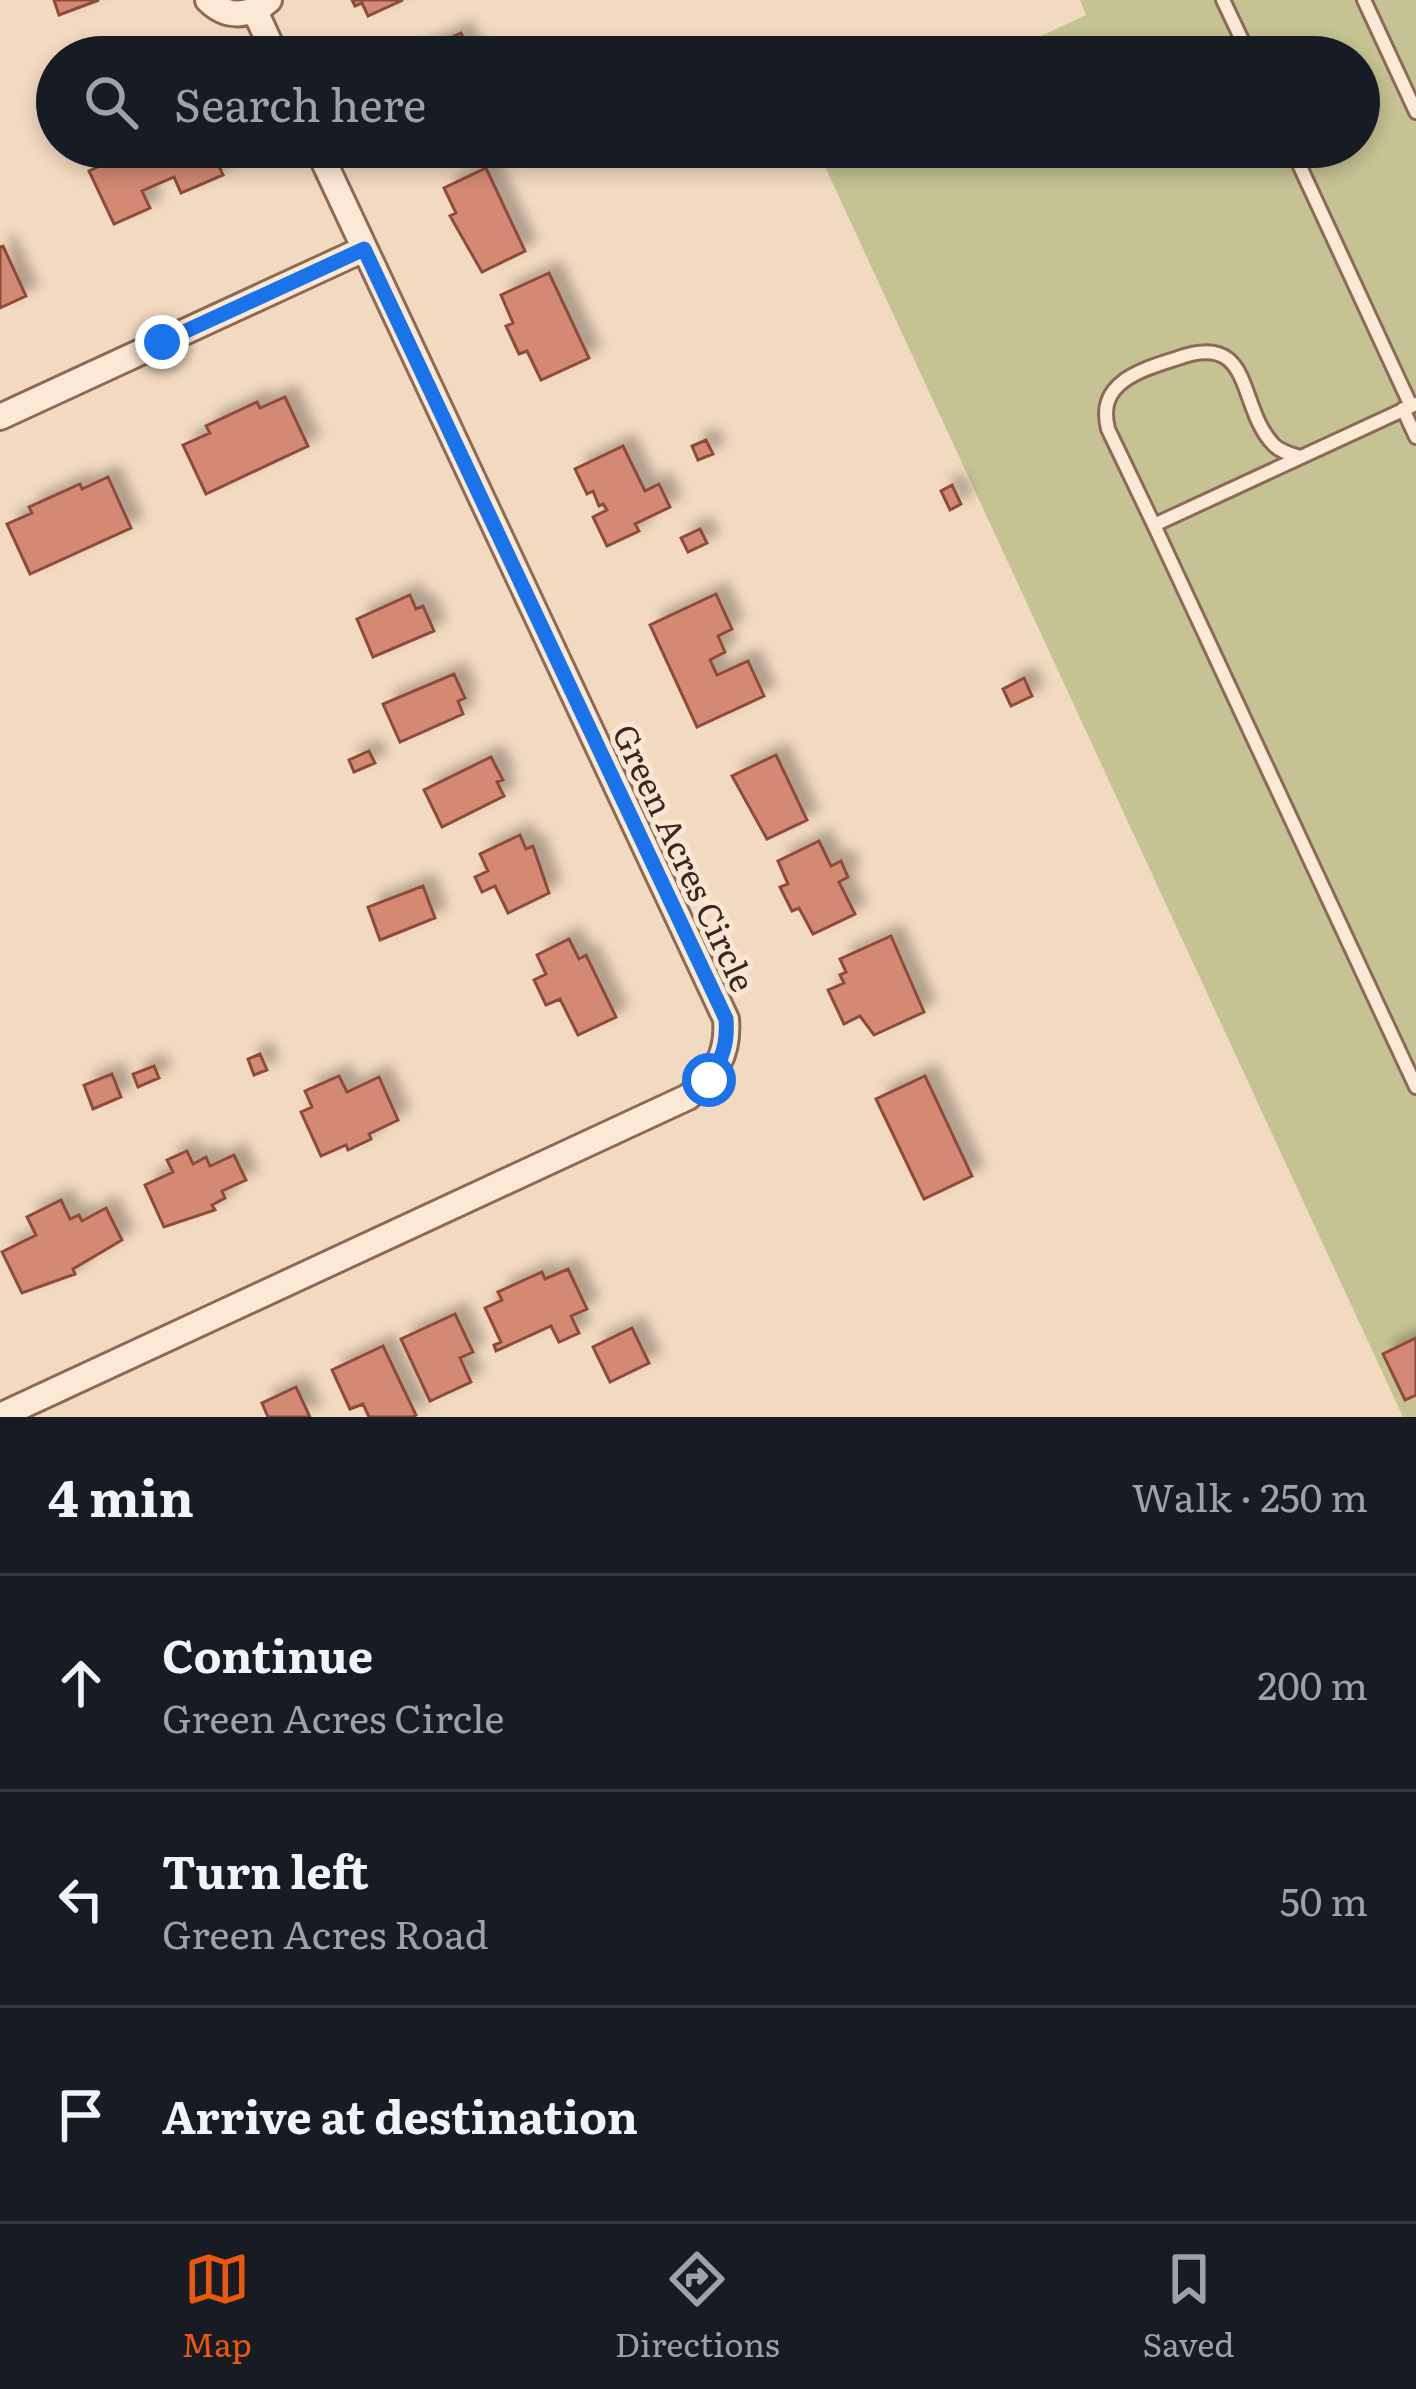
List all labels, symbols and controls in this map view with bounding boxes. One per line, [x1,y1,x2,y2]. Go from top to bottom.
search box [36,36,1380,168]
icon: search [78,69,144,135]
text: Search here [174,69,426,136]
route end [135,315,189,369]
street label: Green Acres Circle [603,715,769,999]
route start [682,1053,736,1107]
text: 4 min [48,1457,194,1533]
text: Walk · 250 m [1132,1466,1368,1524]
text: Continue [162,1620,373,1687]
icon: ahead [48,1650,114,1716]
text: 200 m [1258,1654,1368,1712]
text: Green Acres Circle [162,1687,505,1745]
text: Turn left [162,1836,369,1903]
icon: left [48,1866,114,1932]
text: 50 m [1280,1870,1368,1928]
text: Green Acres Road [162,1903,489,1961]
text: Arrive at destination [162,2081,638,2148]
icon: arrive [48,2082,114,2148]
tab: Map [181,2246,252,2367]
tab: Directions [615,2246,780,2367]
tab: Saved [1143,2246,1235,2367]

